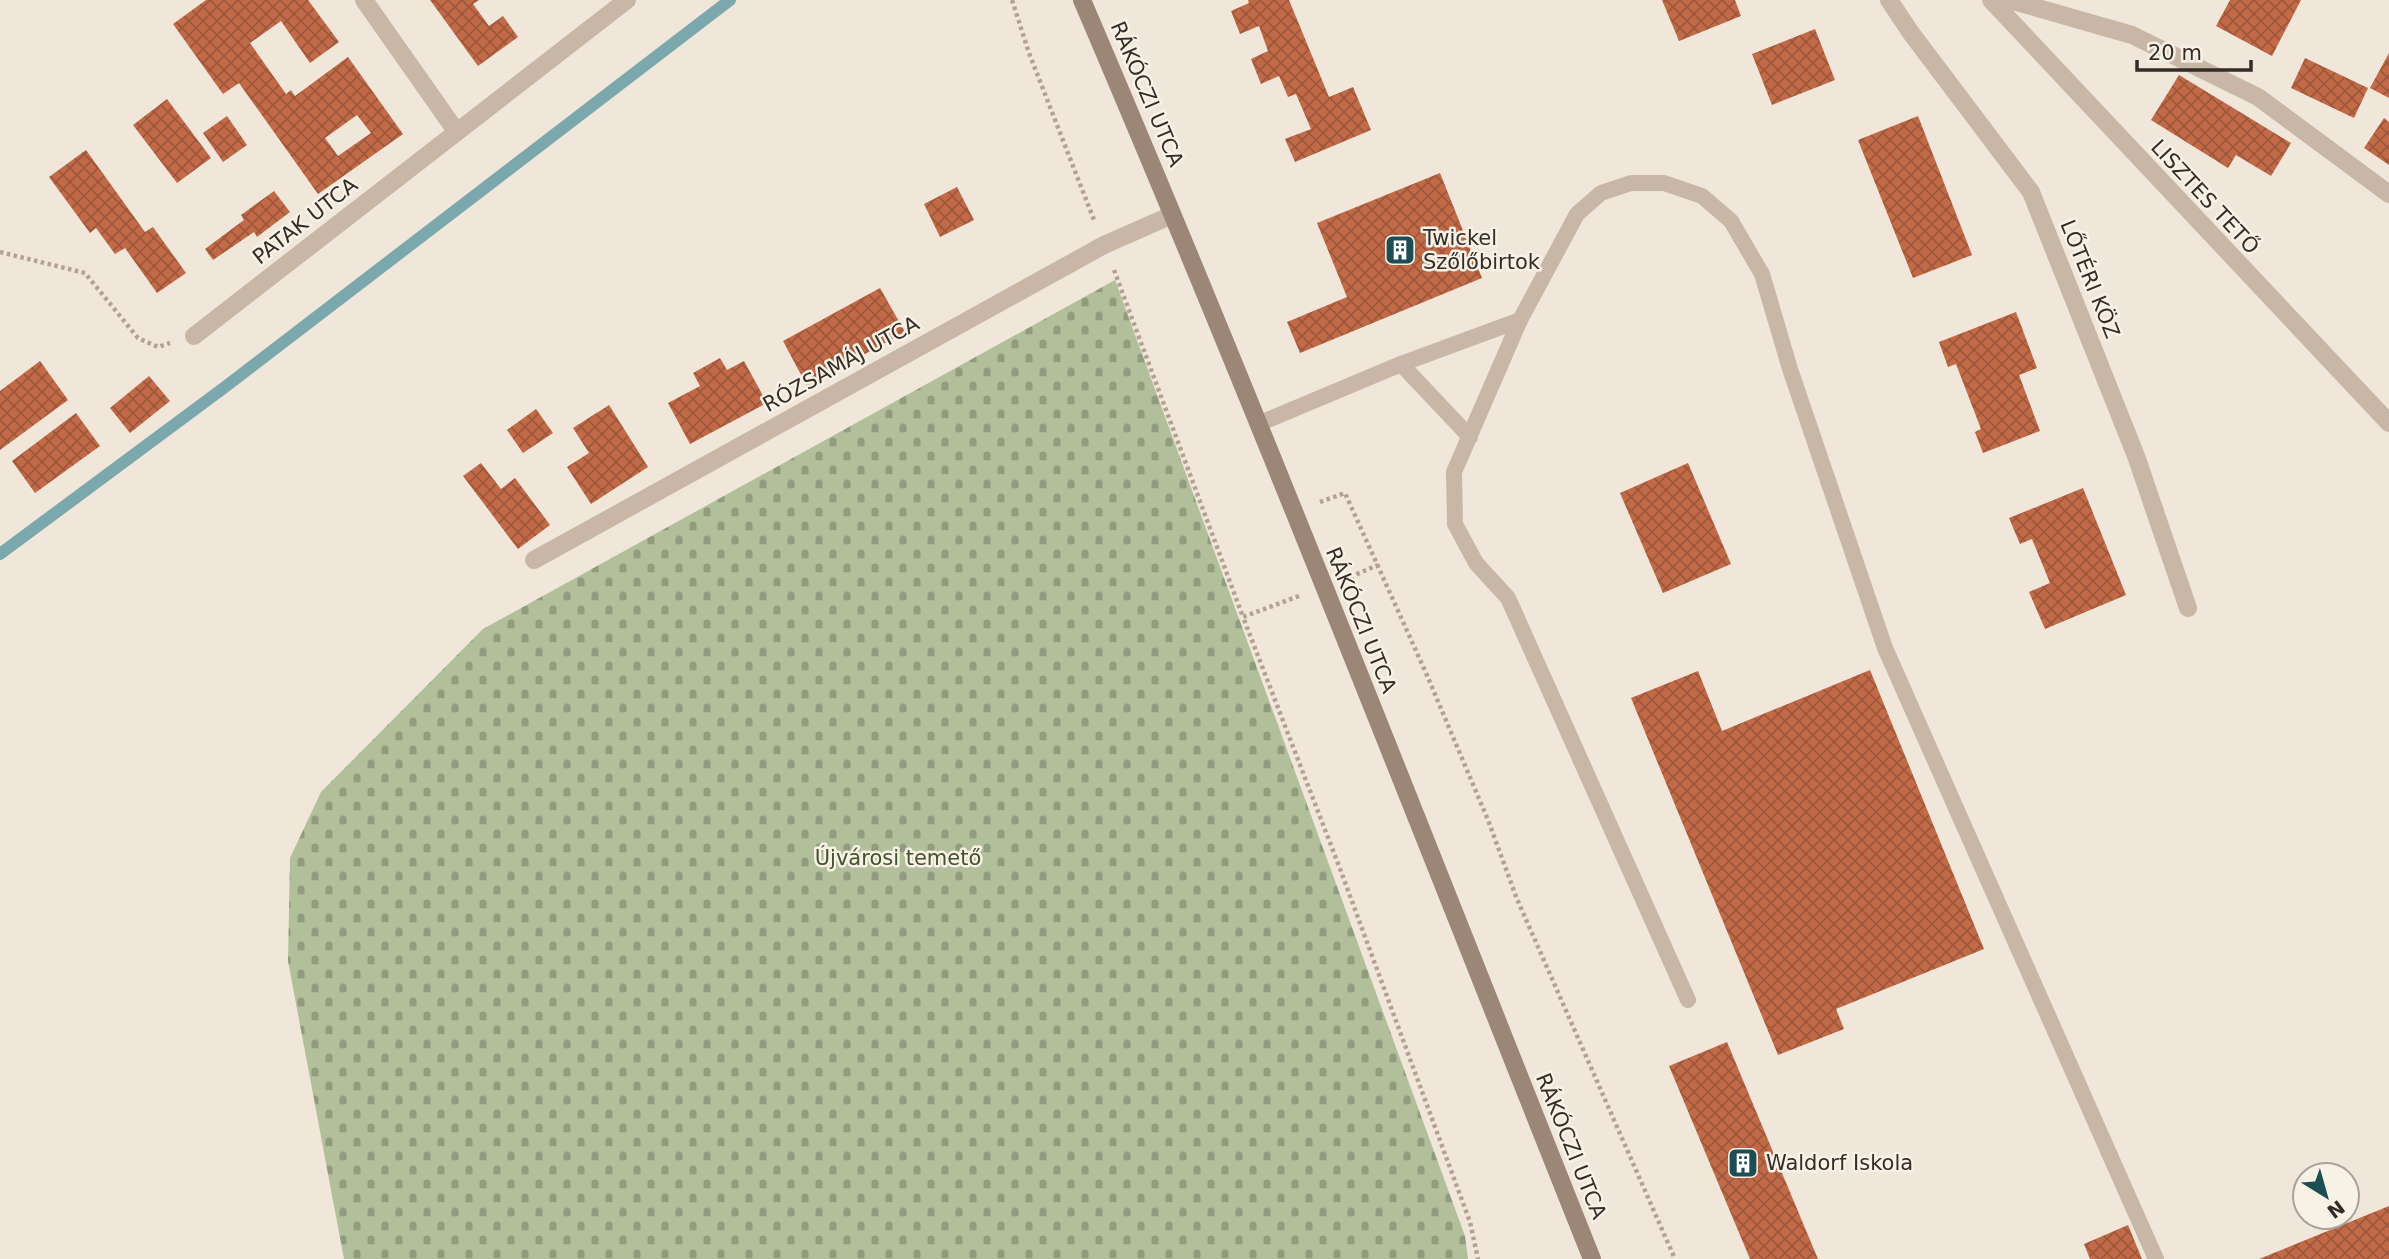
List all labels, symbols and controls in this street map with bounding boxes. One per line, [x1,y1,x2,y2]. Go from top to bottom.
street label: RÁKÓCZI UTCA [1106,17,1190,171]
scale bar [2137,28,2251,72]
text: 20 m [2148,41,2202,65]
street label: LISZTES TETŐ [2146,134,2265,259]
street label: PATAK UTCA [248,172,363,269]
street label: LŐTÉRI KÖZ [2055,216,2126,342]
place label: Twickel Szőlőbirtok [1422,226,1541,274]
building icon: Twickel Szőlőbirtok [1383,233,1417,267]
street label: RÓZSAMÁJ UTCA [758,310,924,417]
street label: RÁKÓCZI UTCA [1321,543,1402,697]
park label: Újvárosi temető [815,845,981,870]
street label: RÁKÓCZI UTCA [1531,1069,1612,1223]
building icon: Waldorf Iskola [1726,1146,1760,1180]
place label: Waldorf Iskola [1766,1151,1913,1175]
north arrow [2291,1161,2361,1231]
text: N [2323,1196,2349,1223]

